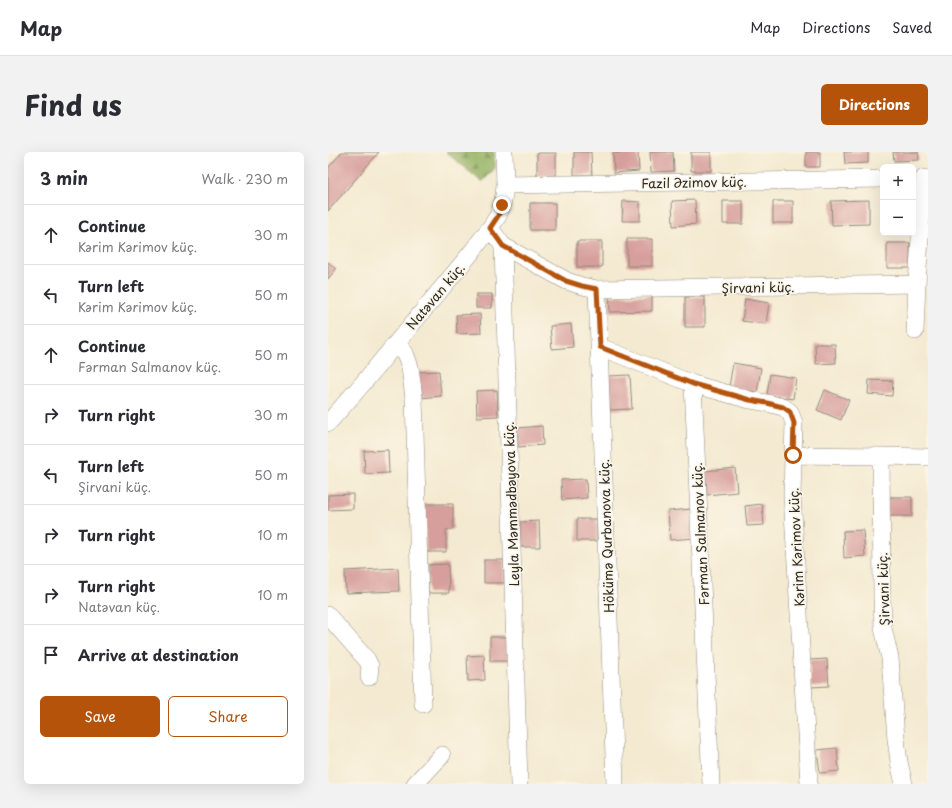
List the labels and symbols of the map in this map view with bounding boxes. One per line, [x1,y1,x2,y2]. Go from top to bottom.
street label: Fazil Əzimov küç. [641,172,747,192]
route end [493,196,511,214]
street label: Natəvan küç. [401,258,469,334]
street label: Şirvani küç. [721,277,795,297]
street label: Leyla Məmmədbəyova küç. [499,421,523,587]
route start [784,446,802,464]
street label: Hökümə Qurbanova küç. [594,459,618,613]
street label: Fərman Salmanov küç. [687,462,713,606]
street label: Kərim Kərimov küç. [783,487,809,607]
street label: Şirvani küç. [872,552,894,626]

